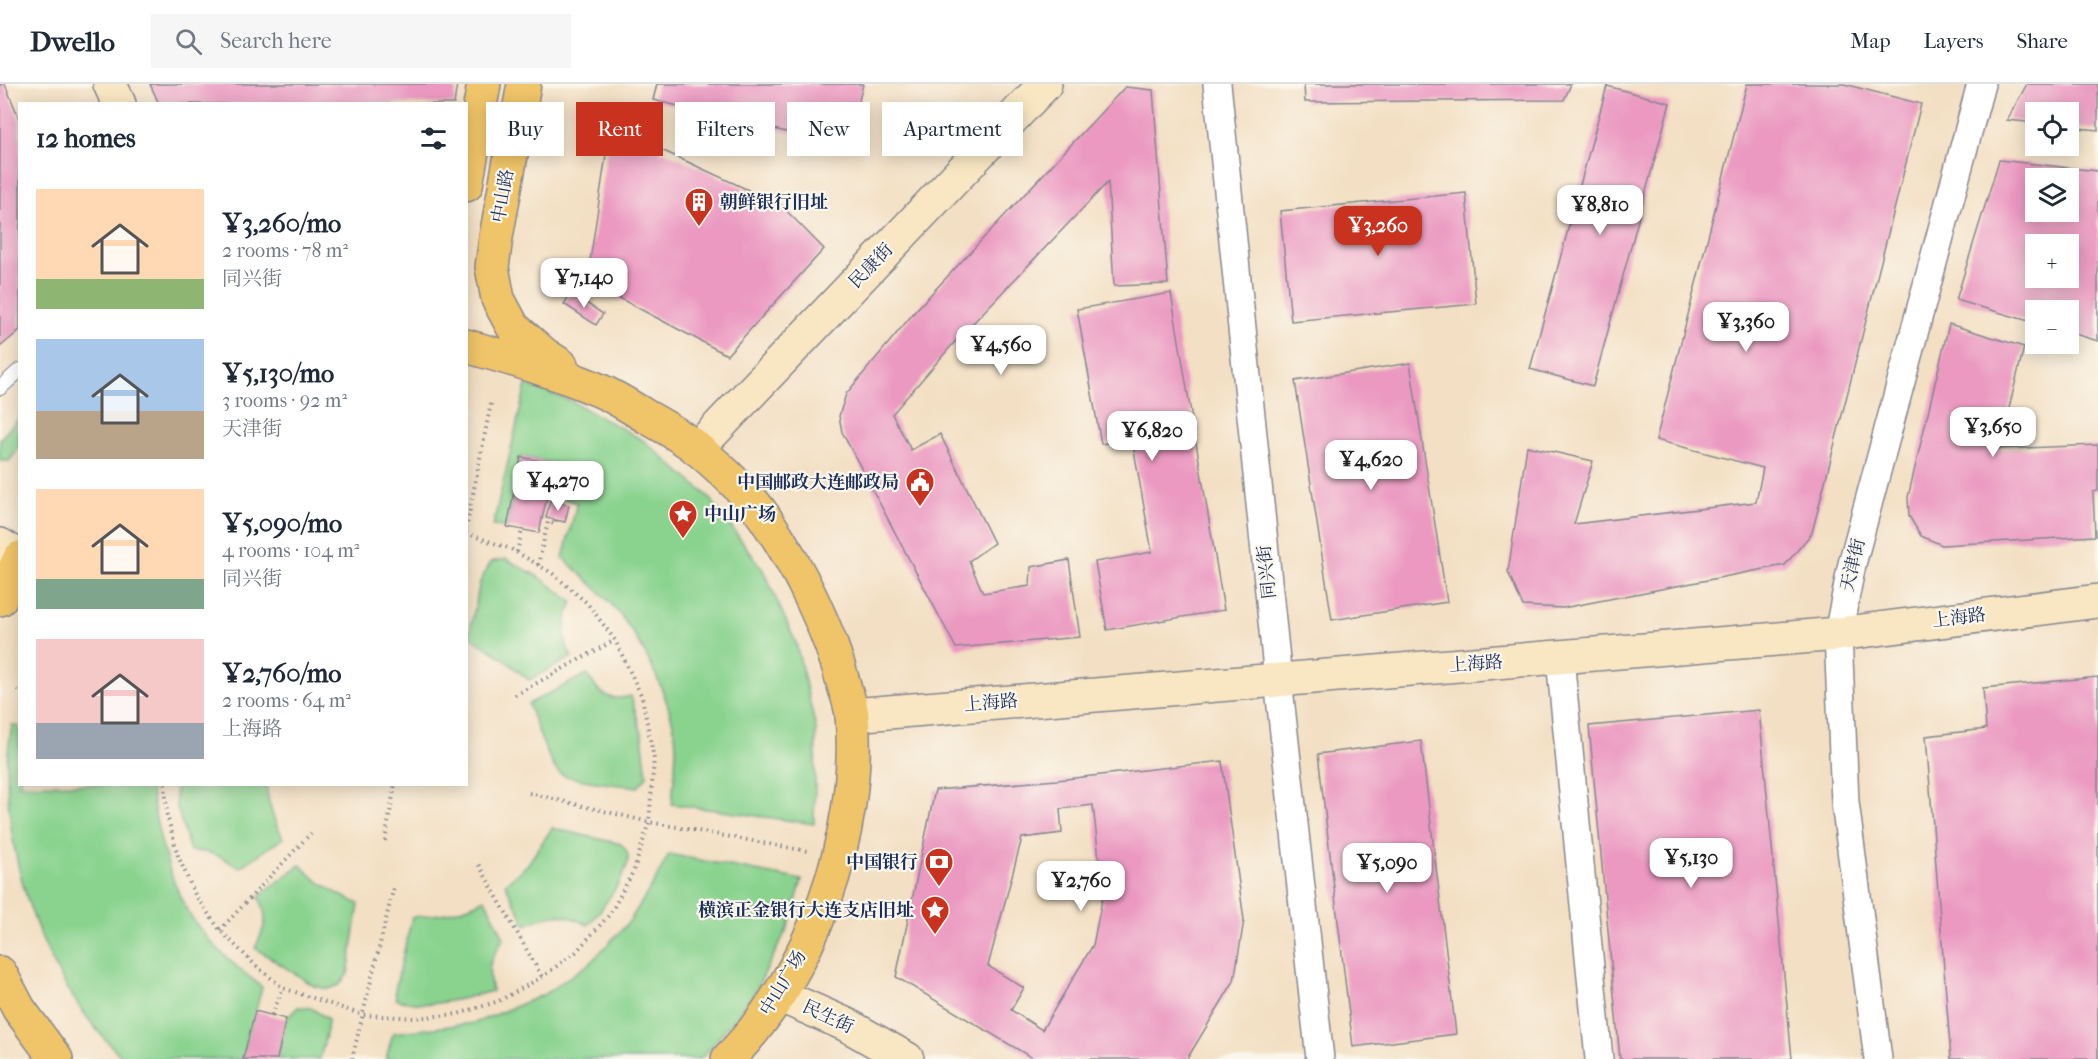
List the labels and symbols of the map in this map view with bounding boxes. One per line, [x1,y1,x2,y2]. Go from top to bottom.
street label: 中山路 [488,168,518,224]
pin: ¥8,810 [1551,185,1649,236]
building icon: 朝鲜银行旧址 [683,186,715,228]
place label: 朝鲜银行旧址 [720,192,828,213]
pin: ¥3,260 [1329,206,1427,257]
street label: 民康街 [845,239,897,293]
pin: ¥7,140 [535,258,633,309]
pin: ¥3,360 [1697,302,1795,353]
pin: ¥4,560 [952,325,1050,376]
pin: ¥3,650 [1944,407,2042,458]
pin: ¥6,820 [1103,411,1201,462]
pin: ¥4,620 [1322,440,1420,491]
pin: ¥4,270 [509,461,607,512]
public building icon: 中国邮政大连邮政局 [904,466,936,508]
place label: 中国邮政大连邮政局 [737,472,899,493]
place icon: 中山广场 [667,498,699,540]
place label: 中山广场 [704,504,776,525]
street label: 天津街 [1837,536,1869,594]
street label: 同兴街 [1254,544,1280,600]
street label: 上海路 [1931,604,1987,632]
street label: 上海路 [1448,652,1504,676]
street label: 上海路 [963,690,1019,716]
pin: ¥5,130 [1642,838,1740,889]
pin: ¥5,090 [1338,843,1436,894]
bank icon: 中国银行 [923,846,955,888]
place label: 中国银行 [846,852,918,873]
pin: ¥2,760 [1032,861,1130,912]
place icon: 横滨正金银行大连支店旧址 [919,894,951,936]
place label: 横滨正金银行大连支店旧址 [698,900,914,921]
street label: 中山广场 [755,947,811,1019]
street label: 民生街 [799,996,857,1038]

